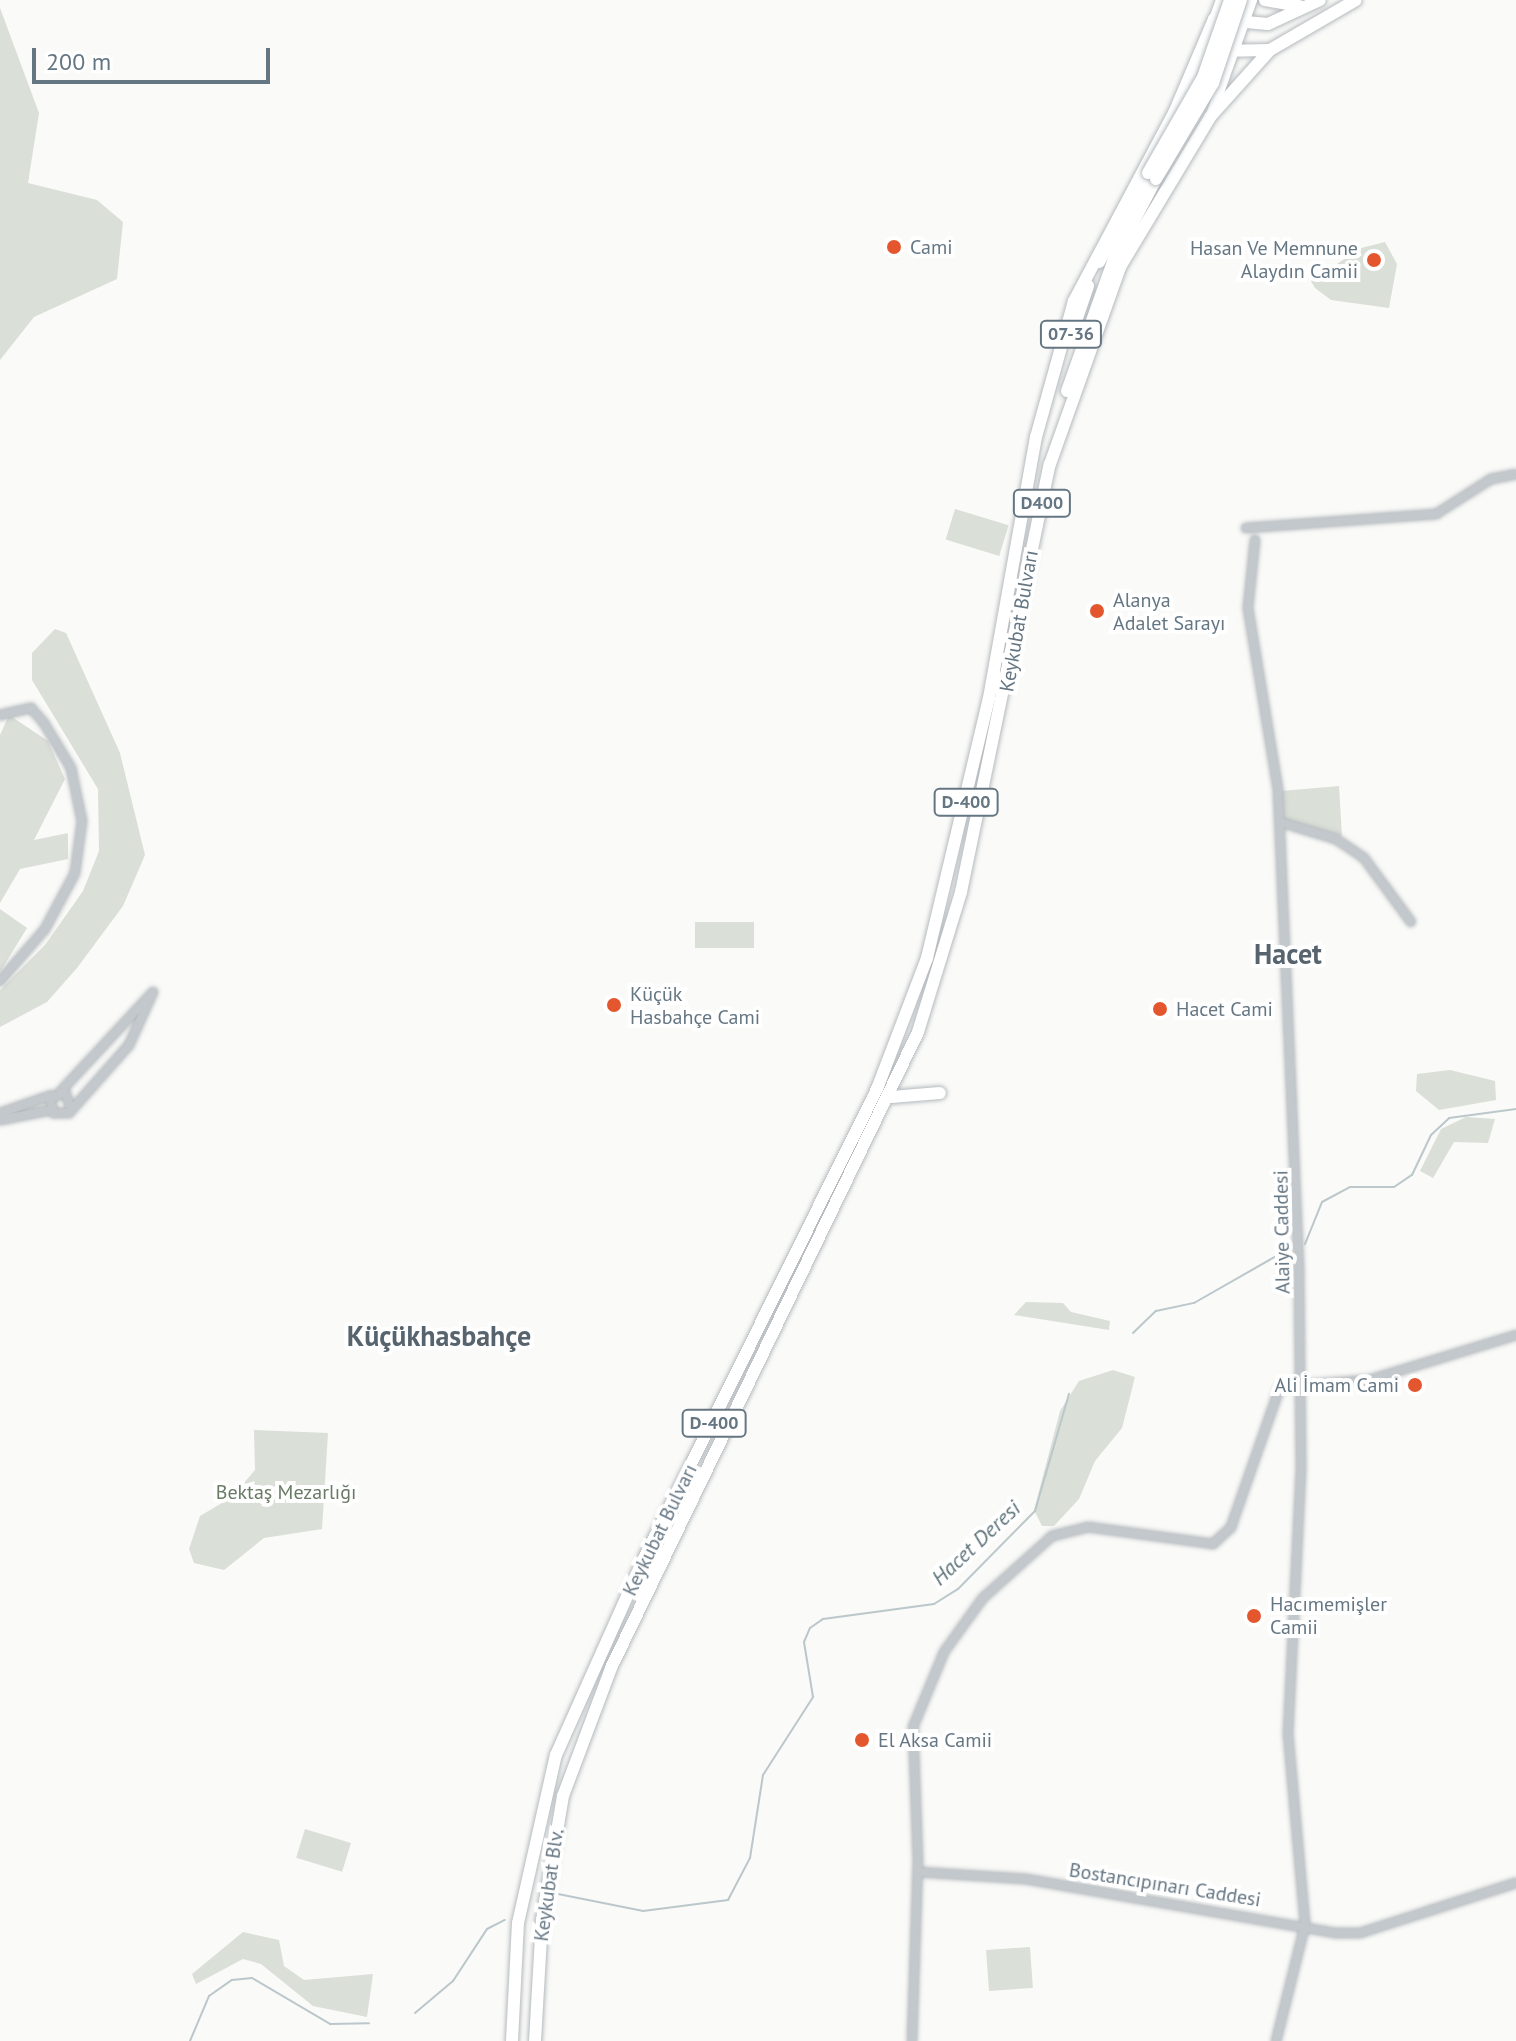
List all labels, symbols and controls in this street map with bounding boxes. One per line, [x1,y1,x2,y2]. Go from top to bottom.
scale bar [36,32,274,82]
text: 200 m [46,46,111,77]
place label: Cami [910,235,953,259]
place label: Hasan Ve Memnune Alaydın Camii [1189,236,1358,283]
marker: Cami [885,238,903,256]
marker: Hasan Ve Memnune Alaydın Camii [1365,251,1383,269]
road number: 07-36 [1039,320,1103,348]
road number: D400 [1012,489,1072,517]
street label: Keykubat Bulvarı [995,548,1043,694]
place label: Alanya Adalet Sarayı [1113,588,1225,635]
marker: Alanya Adalet Sarayı [1088,602,1106,620]
road number: D-400 [932,788,1000,816]
district label: Hacet [1254,937,1322,971]
place label: Küçük Hasbahçe Cami [630,982,760,1029]
marker: Küçük Hasbahçe Cami [605,996,623,1014]
place label: Hacet Cami [1176,997,1273,1021]
marker: Hacet Cami [1151,1000,1169,1018]
street label: Alaiye Caddesi [1269,1170,1295,1294]
district label: Küçükhasbahçe [347,1319,531,1353]
place label: Ali İmam Cami [1275,1373,1399,1397]
marker: Ali İmam Cami [1406,1376,1424,1394]
road number: D-400 [680,1409,748,1437]
street label: Keykubat Bulvarı [618,1460,702,1600]
park label: Bektaş Mezarlığı [216,1480,356,1504]
water label: Hacet Deresi [926,1495,1026,1591]
place label: Hacımemişler Camii [1270,1592,1387,1639]
marker: Hacımemişler Camii [1245,1607,1263,1625]
place label: El Aksa Camii [878,1728,993,1752]
marker: El Aksa Camii [853,1731,871,1749]
street label: Keykubat Blv. [529,1827,569,1943]
street label: Bostancıpınarı Caddesi [1067,1858,1263,1912]

